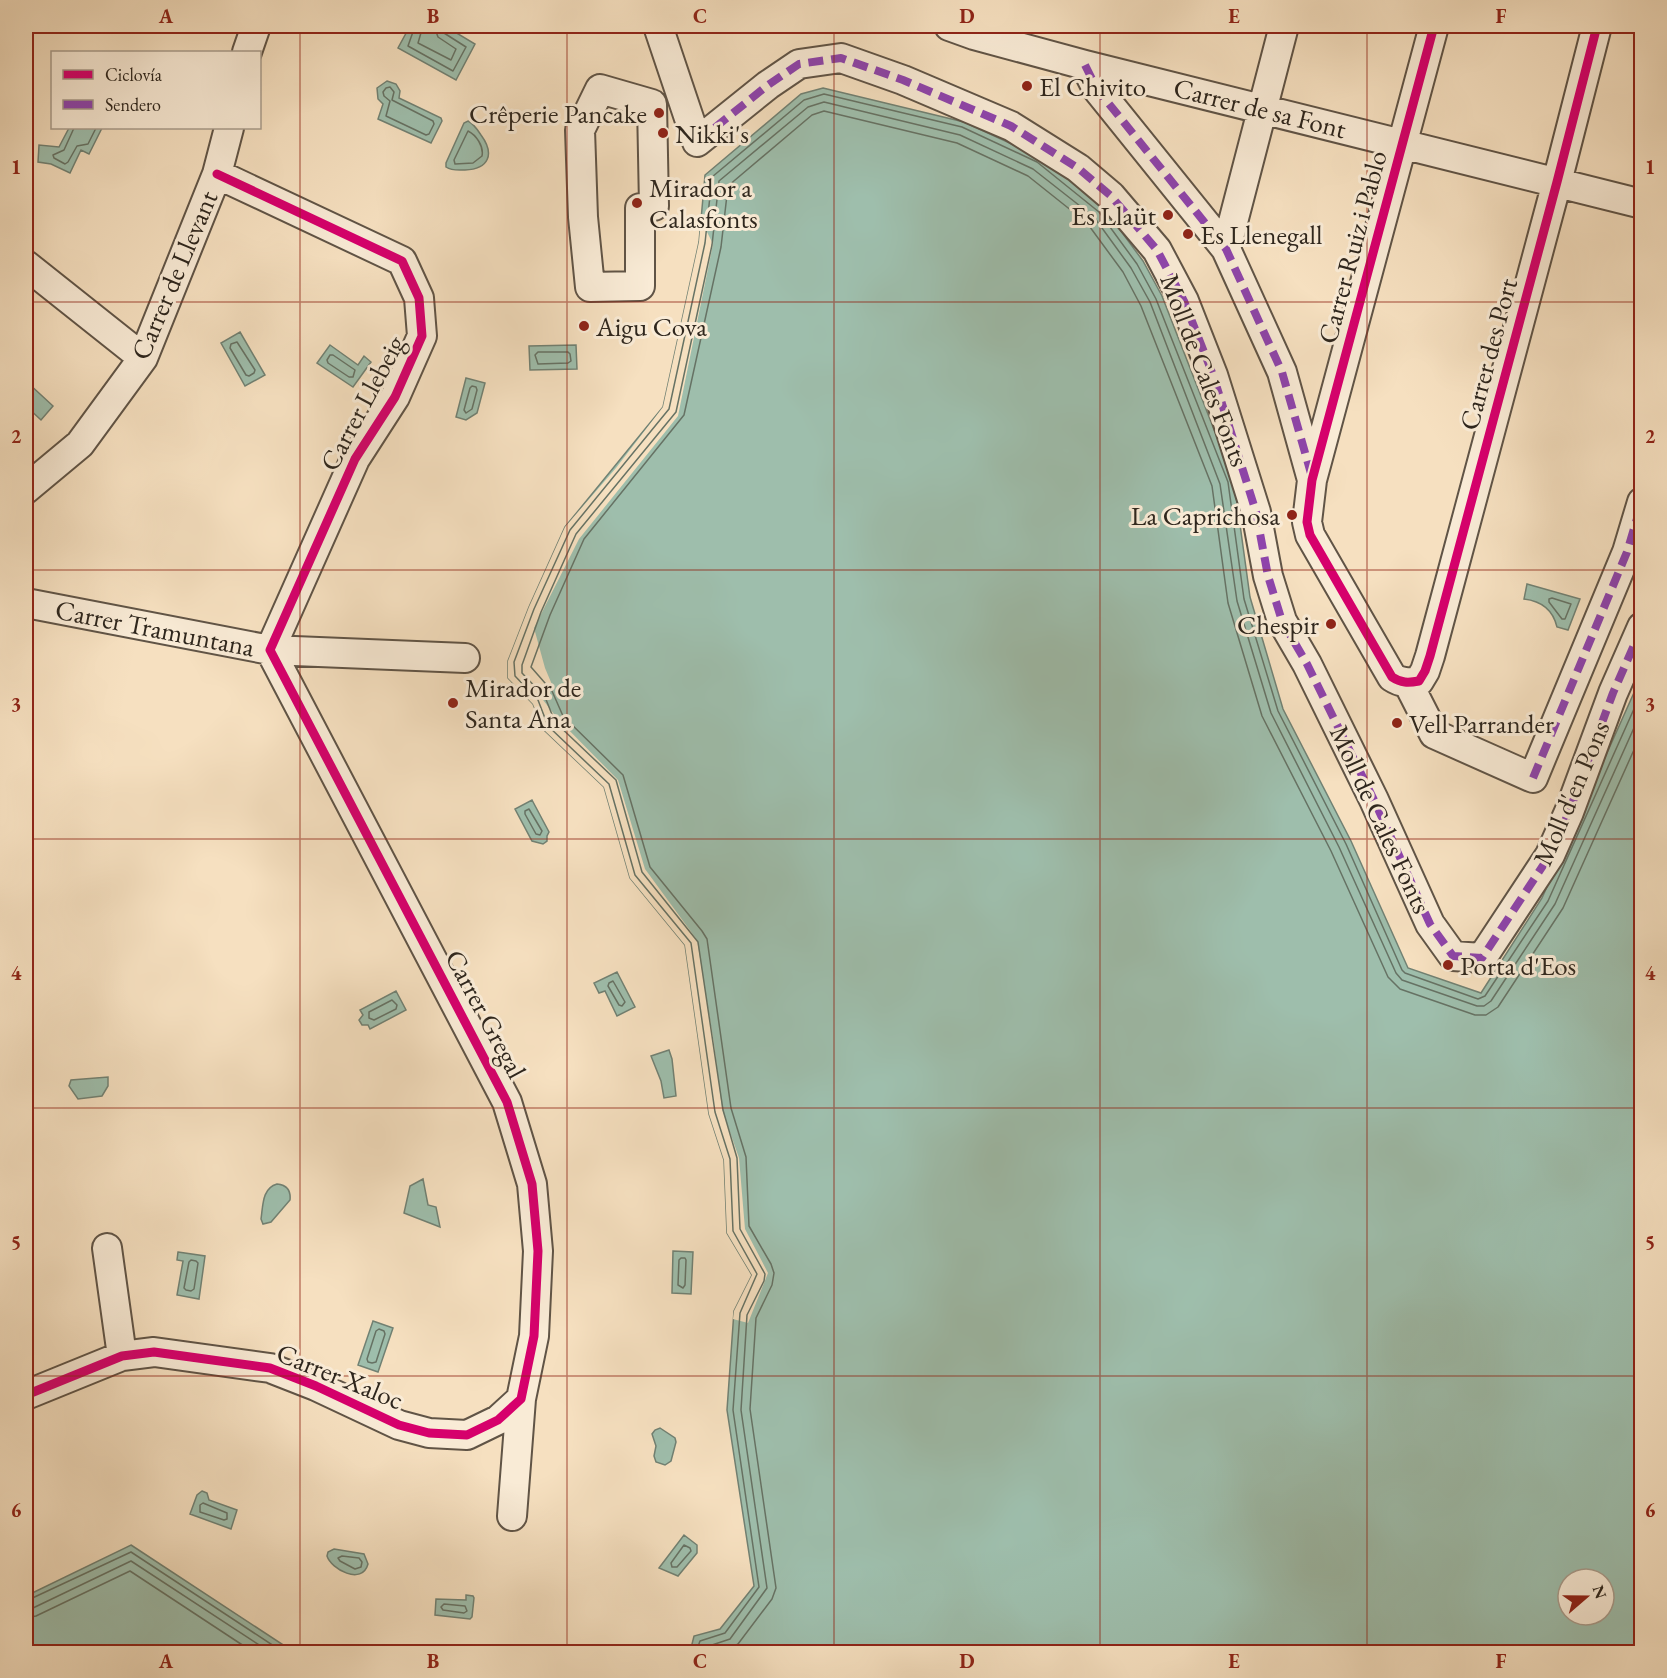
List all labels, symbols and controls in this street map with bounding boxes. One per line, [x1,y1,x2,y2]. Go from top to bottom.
text: A [158,3,174,29]
text: B [427,3,439,29]
text: C [693,3,707,29]
text: D [959,3,975,29]
text: E [1228,3,1240,29]
text: F [1496,3,1507,29]
legend [51,51,261,129]
text: Ciclovía [105,63,163,86]
place label: El Chivito [1039,69,1146,104]
street label: Carrer de sa Font [1170,70,1350,146]
marker: El Chivito [1020,79,1034,93]
text: Sendero [105,93,161,116]
place label: Crêperie Pancake [469,96,647,131]
marker: Crêperie Pancake [652,106,666,120]
place label: Nikki's [675,116,749,151]
marker: Nikki's [656,126,670,140]
street label: Carrer Ruiz i Pablo [1309,147,1395,347]
text: 1 [11,154,21,180]
text: 1 [1645,154,1655,180]
place label: Mirador a Calasfonts [649,170,758,236]
street label: Carrer de Llevant [123,185,226,365]
marker: Mirador a Calasfonts [630,196,644,210]
place label: Es Llaüt [1071,198,1157,233]
marker: Es Llaüt [1161,208,1175,222]
place label: Es Llenegall [1200,217,1322,252]
marker: Es Llenegall [1181,227,1195,241]
street label: Moll de Cales Fonts [1152,269,1258,471]
street label: Carrer des Port [1451,274,1525,434]
place label: Aigu Cova [595,309,707,344]
marker: Aigu Cova [577,319,591,333]
street label: Carrer Llebeig [312,329,412,477]
text: 2 [11,423,22,449]
text: 2 [1645,423,1656,449]
place label: La Caprichosa [1131,498,1280,533]
marker: La Caprichosa [1285,508,1299,522]
street label: Carrer Tramuntana [53,592,258,664]
place label: Chespir [1237,607,1319,642]
marker: Chespir [1324,617,1338,631]
place label: Mirador de Santa Ana [465,670,581,736]
text: 3 [11,691,21,717]
text: 3 [1645,691,1655,717]
marker: Mirador de Santa Ana [446,696,460,710]
place label: Vell Parrander [1409,706,1554,741]
street label: Moll d'en Pons [1525,715,1617,871]
marker: Vell Parrander [1390,716,1404,730]
street label: Moll de Cales Fonts [1322,719,1440,919]
street label: Carrer Gregal [437,943,535,1085]
place label: Porta d'Eos [1460,948,1576,983]
marker: Porta d'Eos [1441,958,1455,972]
text: 4 [11,960,22,986]
text: 4 [1645,960,1656,986]
text: 5 [11,1229,21,1255]
text: 5 [1645,1229,1655,1255]
street label: Carrer Xaloc [271,1335,409,1417]
text: 6 [11,1497,22,1523]
text: 6 [1645,1497,1656,1523]
north arrow [1556,1567,1616,1627]
text: N [1588,1582,1612,1602]
text: A [158,1648,174,1674]
text: B [427,1648,439,1674]
text: C [693,1648,707,1674]
text: D [959,1648,975,1674]
text: E [1228,1648,1240,1674]
text: F [1496,1648,1507,1674]

